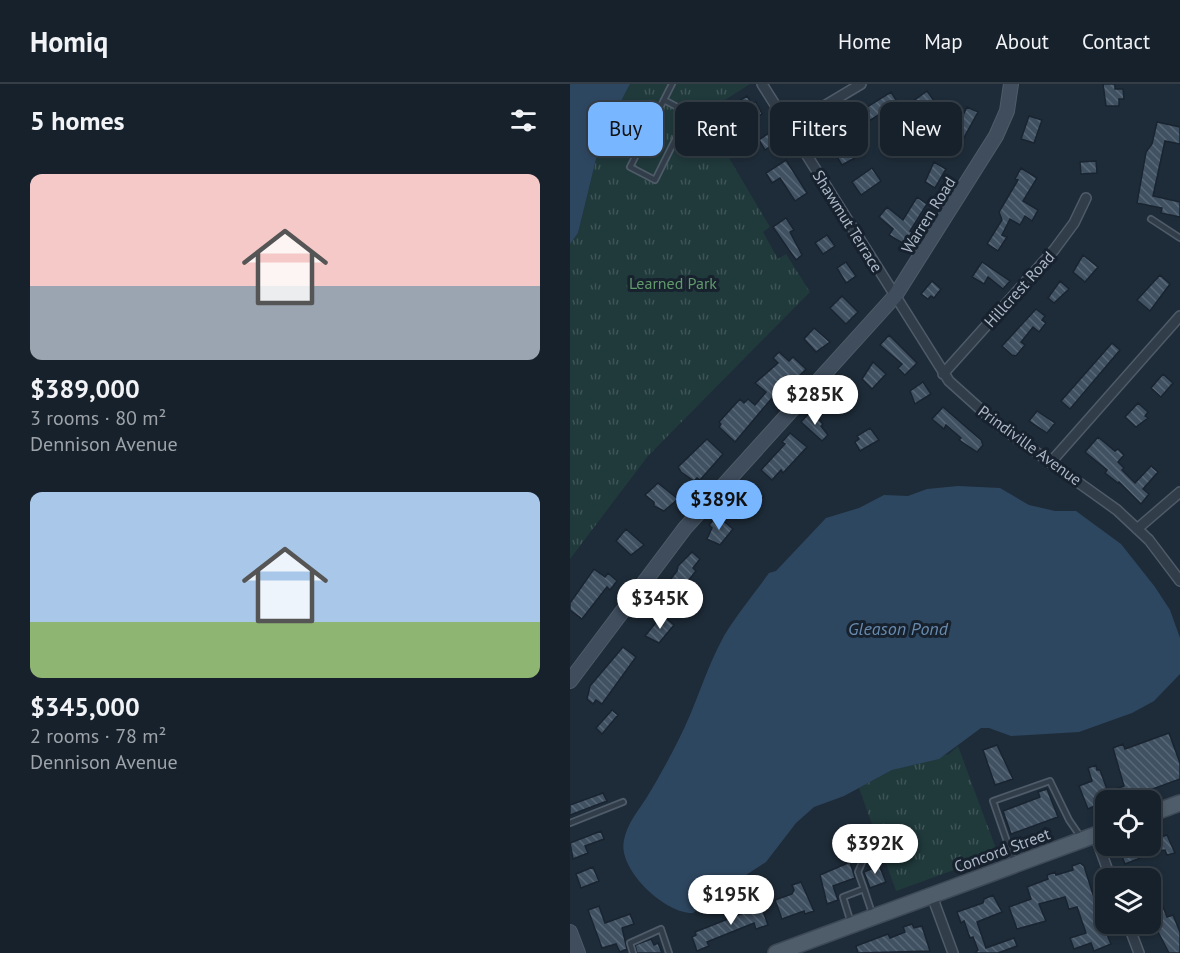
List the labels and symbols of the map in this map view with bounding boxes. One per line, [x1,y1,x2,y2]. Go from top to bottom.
street label: Shawmut Terrace [809,166,887,276]
street label: Warren Road [897,173,959,257]
street label: Hillcrest Road [980,247,1058,331]
park label: Learned Park [629,273,717,293]
pin: $285K [773,375,857,426]
street label: Prindiville Avenue [974,401,1086,489]
pin: $389K [677,480,761,531]
pin: $345K [618,579,702,630]
water label: Gleason Pond [848,617,949,640]
street label: Concord Street [951,823,1053,877]
pin: $392K [833,824,917,875]
pin: $195K [689,875,773,926]

